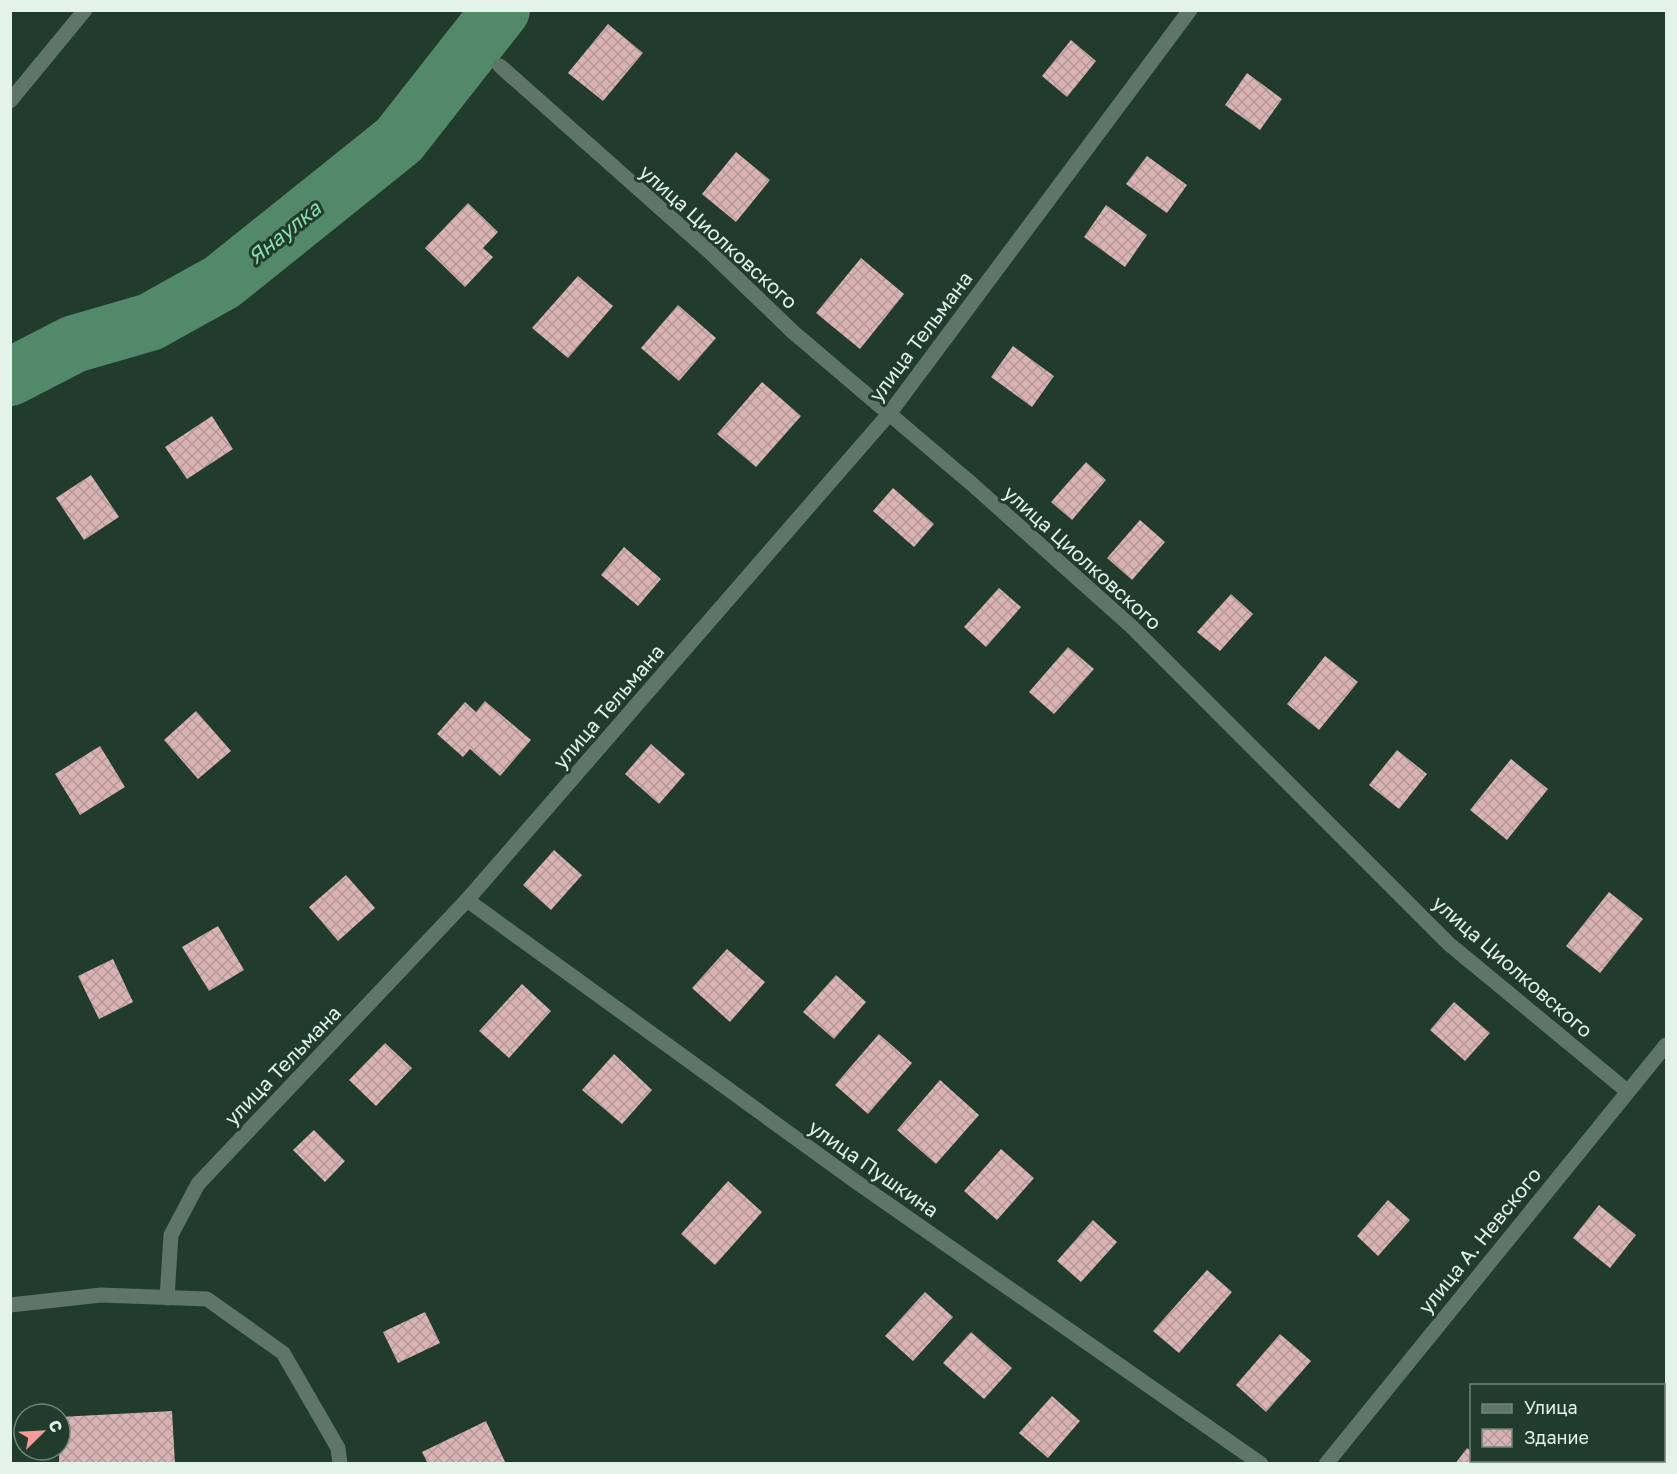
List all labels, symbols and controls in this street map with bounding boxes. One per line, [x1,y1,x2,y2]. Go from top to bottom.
street label: улица Циолковского [635,159,803,313]
water label: Янаулка [242,194,326,269]
street label: улица Тельмана [863,266,977,406]
street label: улица Циолковского [999,480,1167,634]
street label: улица Тельмана [547,639,669,773]
street label: улица Циолковского [1428,890,1598,1042]
street label: улица Тельмана [219,1000,345,1130]
street label: улица Пушкина [804,1114,944,1222]
street label: улица А. Невского [1413,1162,1545,1318]
legend [1470,1384,1665,1462]
text: Улица [1524,1396,1578,1418]
north arrow [12,1402,72,1462]
text: С [44,1417,67,1435]
text: Здание [1524,1426,1589,1448]

